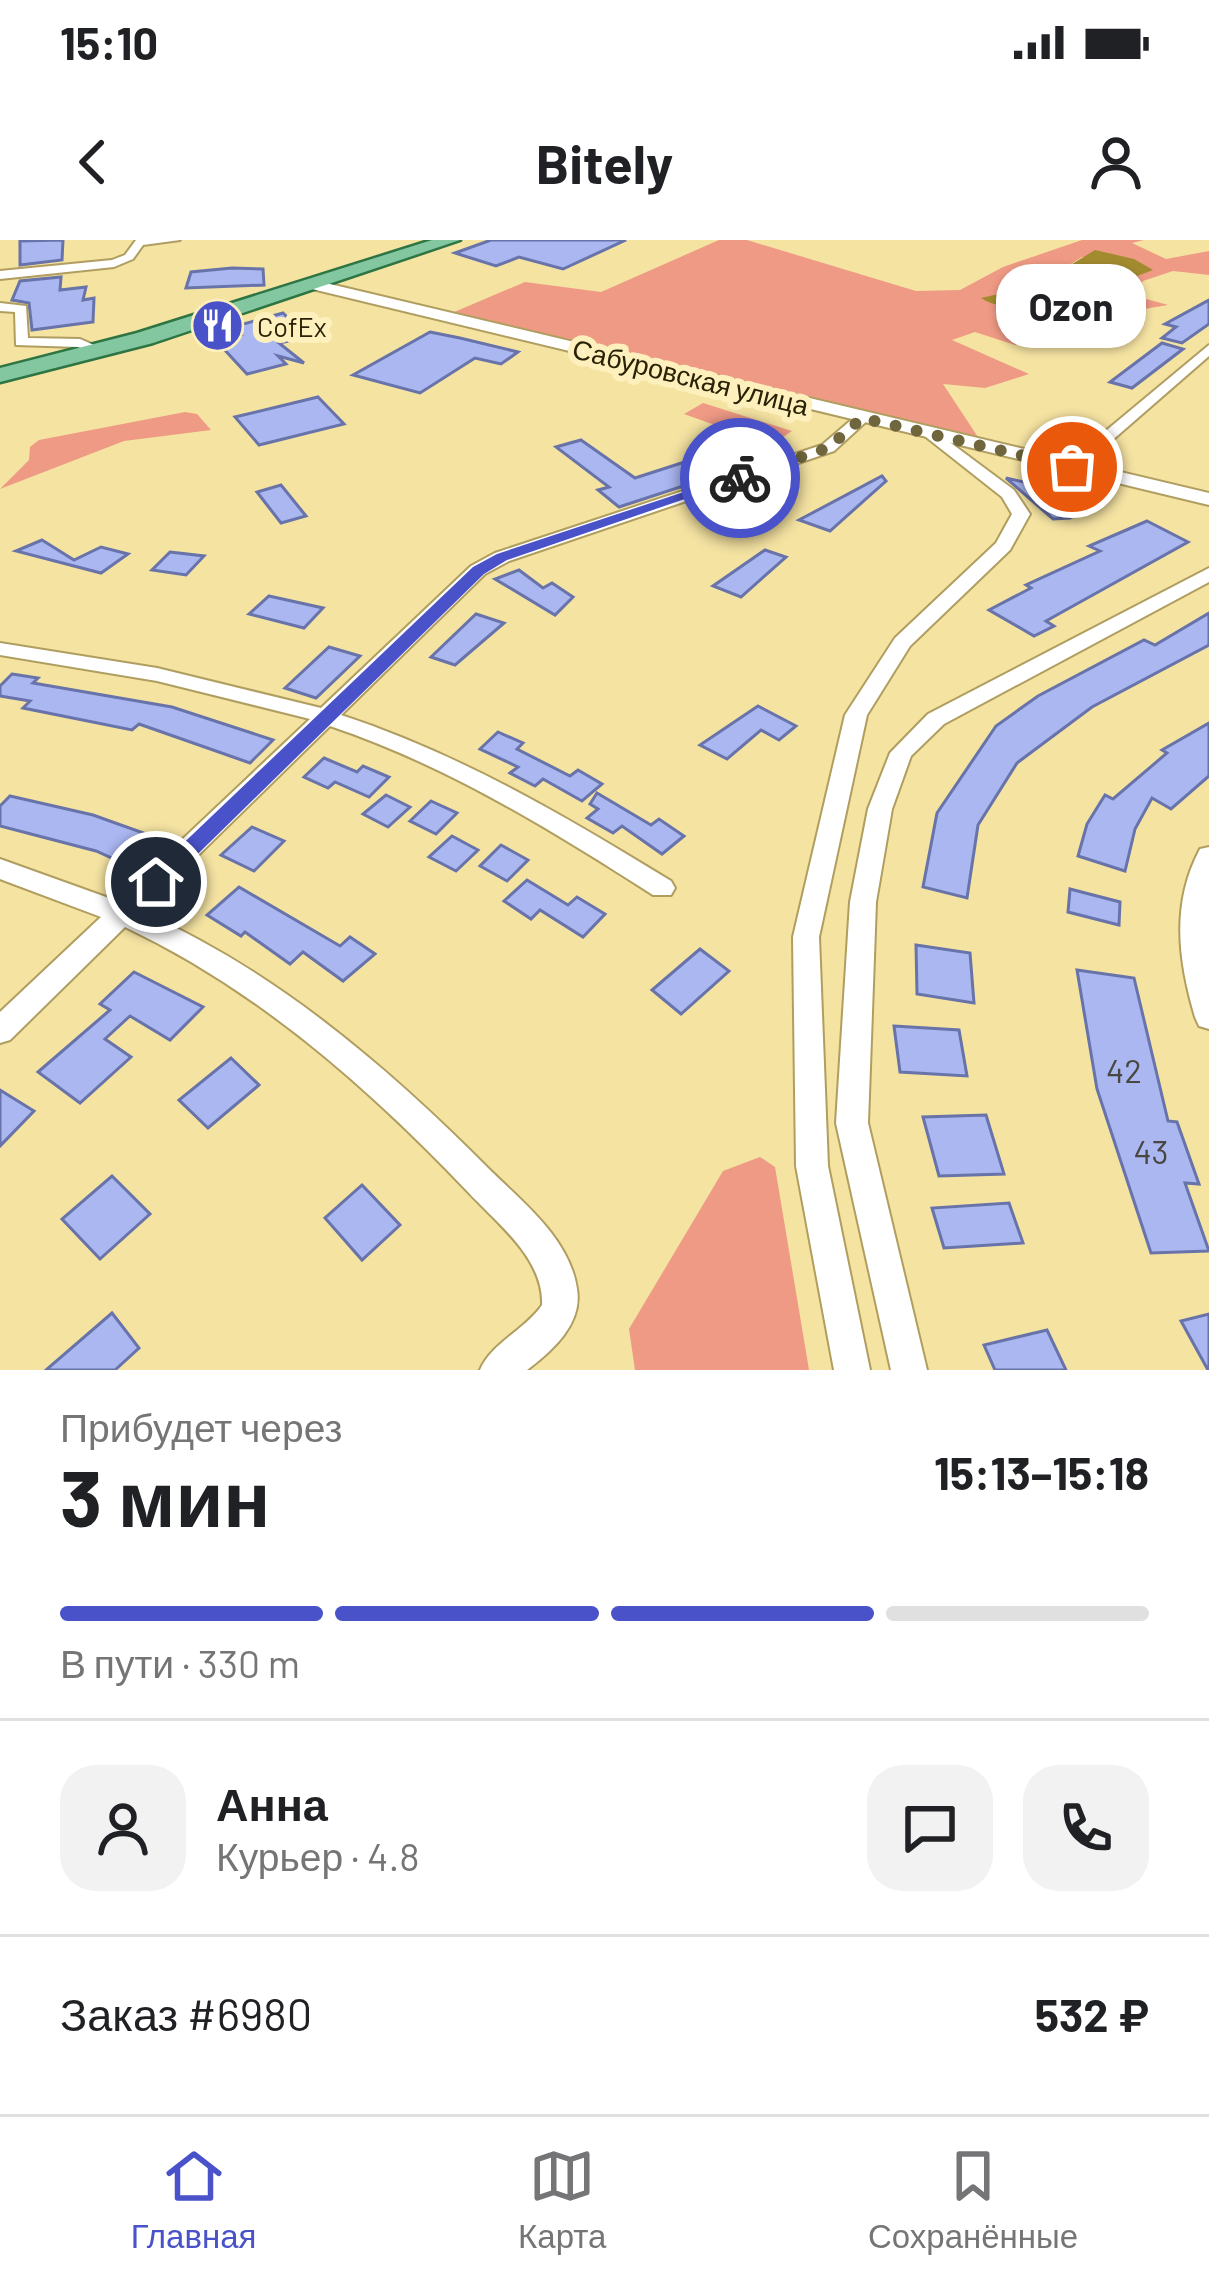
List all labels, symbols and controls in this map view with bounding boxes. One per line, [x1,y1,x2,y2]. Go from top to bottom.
text: 15:10 [60,15,158,69]
icon: back [60,129,126,195]
icon: person [1083,129,1149,195]
text: Bitely [536,130,673,195]
callout: Ozon [997,263,1147,347]
text: Ozon [1028,282,1114,329]
restaurant icon: CofEx [190,298,246,354]
place label: CofEx [257,310,327,342]
street label: Сабуровская улица [569,331,813,422]
pin [1021,416,1123,518]
courier [680,418,800,538]
icon: bag [1039,434,1105,500]
icon: bike [707,445,773,511]
pin [105,831,207,933]
icon: home [123,849,189,915]
house number: 42 [1106,1050,1142,1090]
house number: 43 [1133,1131,1169,1171]
text: Прибудет через [60,1403,342,1450]
text: 15:13–15:18 [934,1445,1149,1499]
text: 3 мин [60,1449,270,1543]
text: В пути · 330 m [60,1639,300,1686]
button: person [60,1765,186,1891]
button: chat [867,1765,993,1891]
button: phone [1023,1765,1149,1891]
text: Анна [216,1776,328,1830]
text: Курьер · 4.8 [216,1832,420,1879]
text: Заказ #6980 [60,1986,312,2040]
text: 532 ₽ [1035,1987,1149,2041]
tab: Главная [131,2143,256,2256]
tab: Карта [518,2143,606,2256]
tab: Сохранённые [868,2143,1078,2256]

